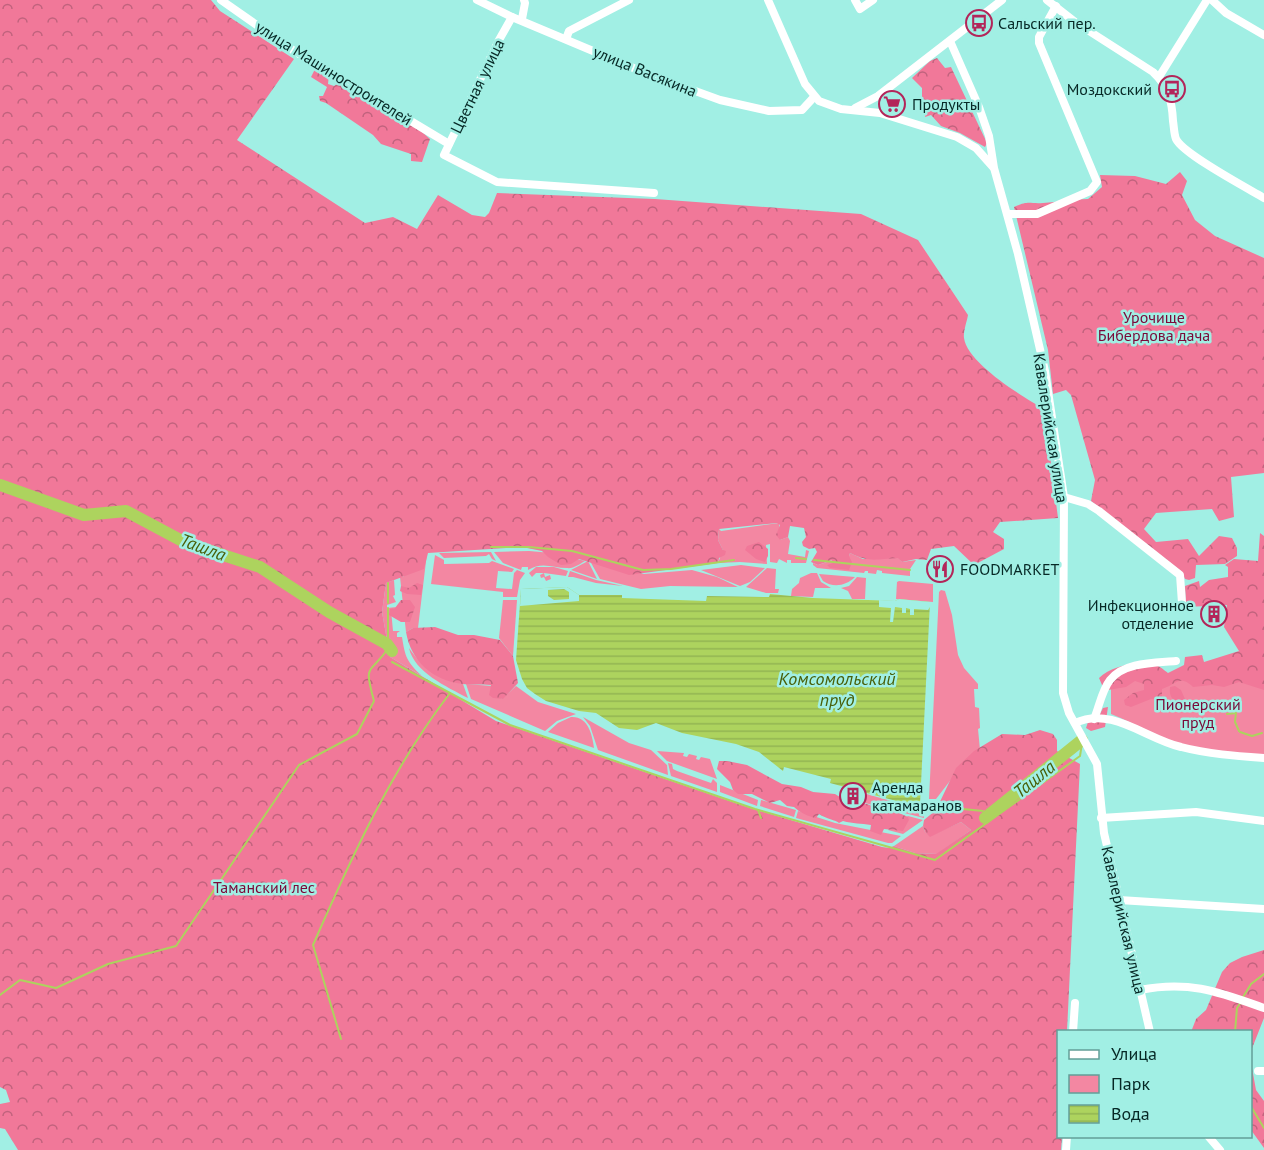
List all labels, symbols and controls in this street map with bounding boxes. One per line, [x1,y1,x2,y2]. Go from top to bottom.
bus stop icon: Сальский пер. [964,8,994,38]
place label: Сальский пер. [998,13,1096,33]
street label: улица Машиностроителей [252,16,416,130]
street label: Цветная улица [446,35,508,137]
street label: улица Васякина [590,41,700,101]
bus stop icon: Моздокский [1157,74,1187,104]
place label: Моздокский [1067,79,1152,99]
supermarket icon: Продукты [877,89,907,119]
place label: Продукты [912,94,980,114]
park label: Урочище Бибердова дача [1098,307,1210,345]
street label: Кавалерийская улица [1029,352,1073,504]
water label: Ташла [177,528,229,566]
restaurant icon: FOODMARKET [925,554,955,584]
place label: FOODMARKET [960,559,1059,579]
place label: Инфекционное отделение [1088,595,1194,633]
building icon: Инфекционное отделение [1199,599,1229,629]
water label: Комсомольский пруд [778,667,896,711]
park label: Пионерский пруд [1155,694,1241,732]
water label: Ташла [1008,755,1060,803]
place label: Аренда катамаранов [872,777,962,815]
building icon: Аренда катамаранов [838,781,868,811]
street label: Кавалерийская улица [1097,844,1151,996]
park label: Таманский лес [213,877,315,897]
legend [1057,1030,1252,1138]
text: Улица [1111,1042,1157,1065]
text: Парк [1111,1072,1151,1095]
text: Вода [1111,1102,1150,1125]

